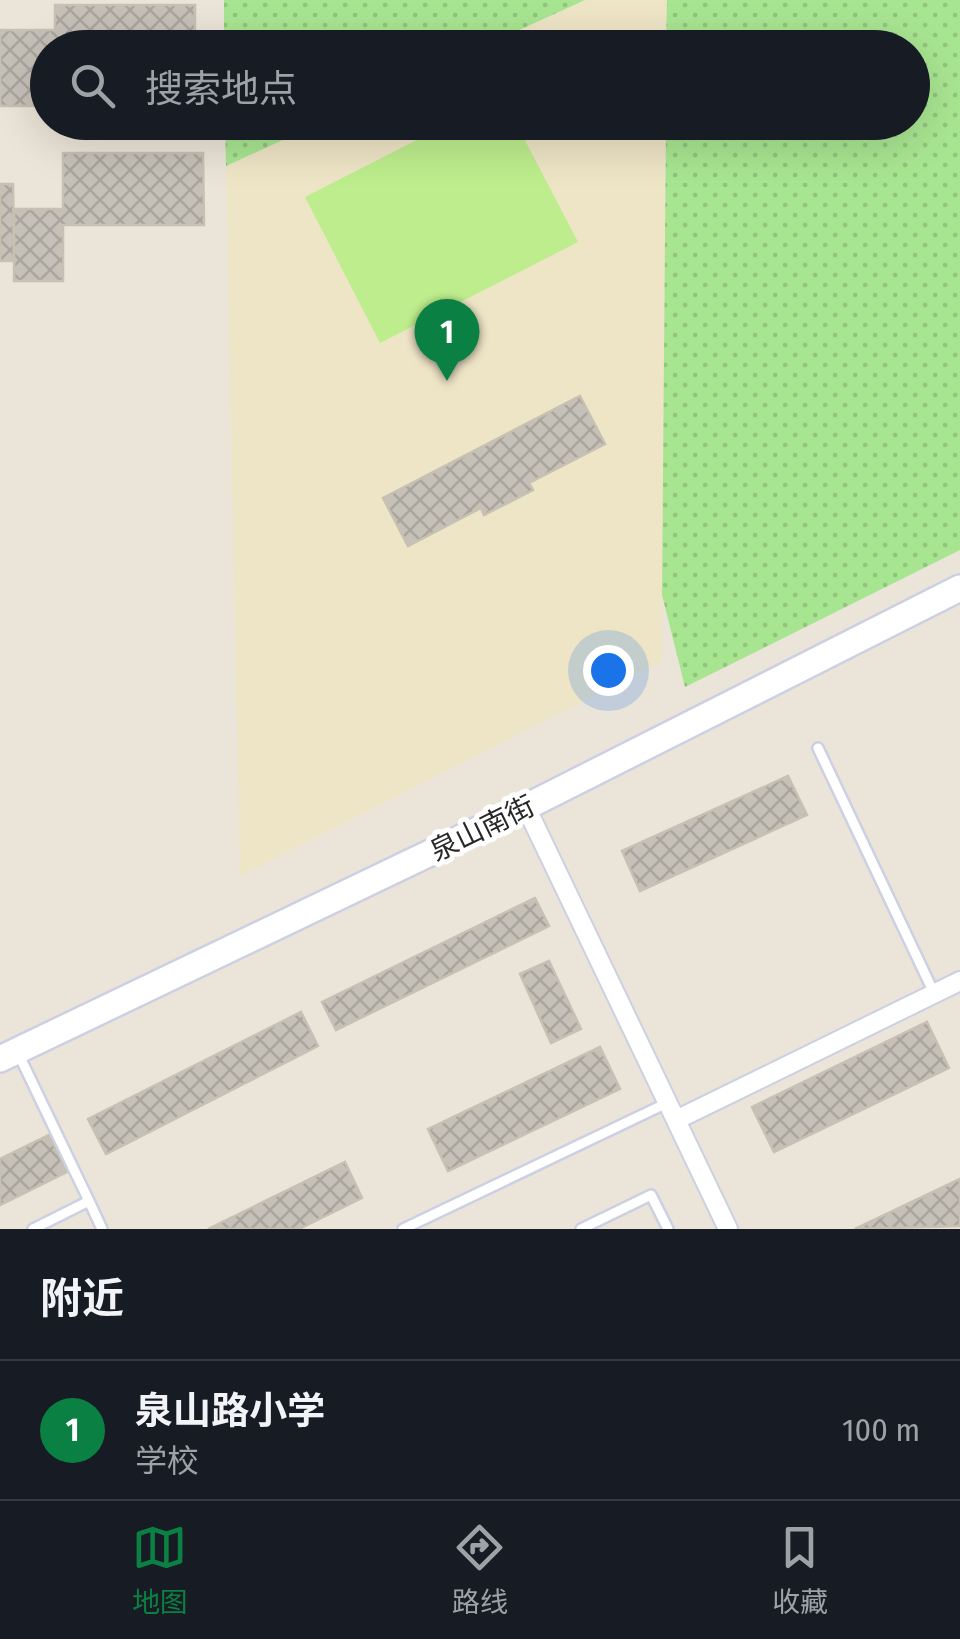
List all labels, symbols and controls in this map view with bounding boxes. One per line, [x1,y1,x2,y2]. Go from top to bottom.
search box [30,30,930,140]
icon: search [65,58,120,113]
text: 搜索地点 [145,66,297,112]
pin: 1 [414,298,480,381]
your location [583,645,634,696]
street label: 泉山南街 [425,789,540,868]
text: 附近 [40,1274,124,1324]
text: 泉山路小学 [135,1388,325,1434]
text: 1 [66,1411,79,1449]
text: 100 m [842,1411,920,1449]
text: 学校 [135,1442,199,1480]
tab: 地图 [132,1520,188,1620]
tab: 路线 [452,1520,508,1620]
tab: 收藏 [772,1520,828,1620]

